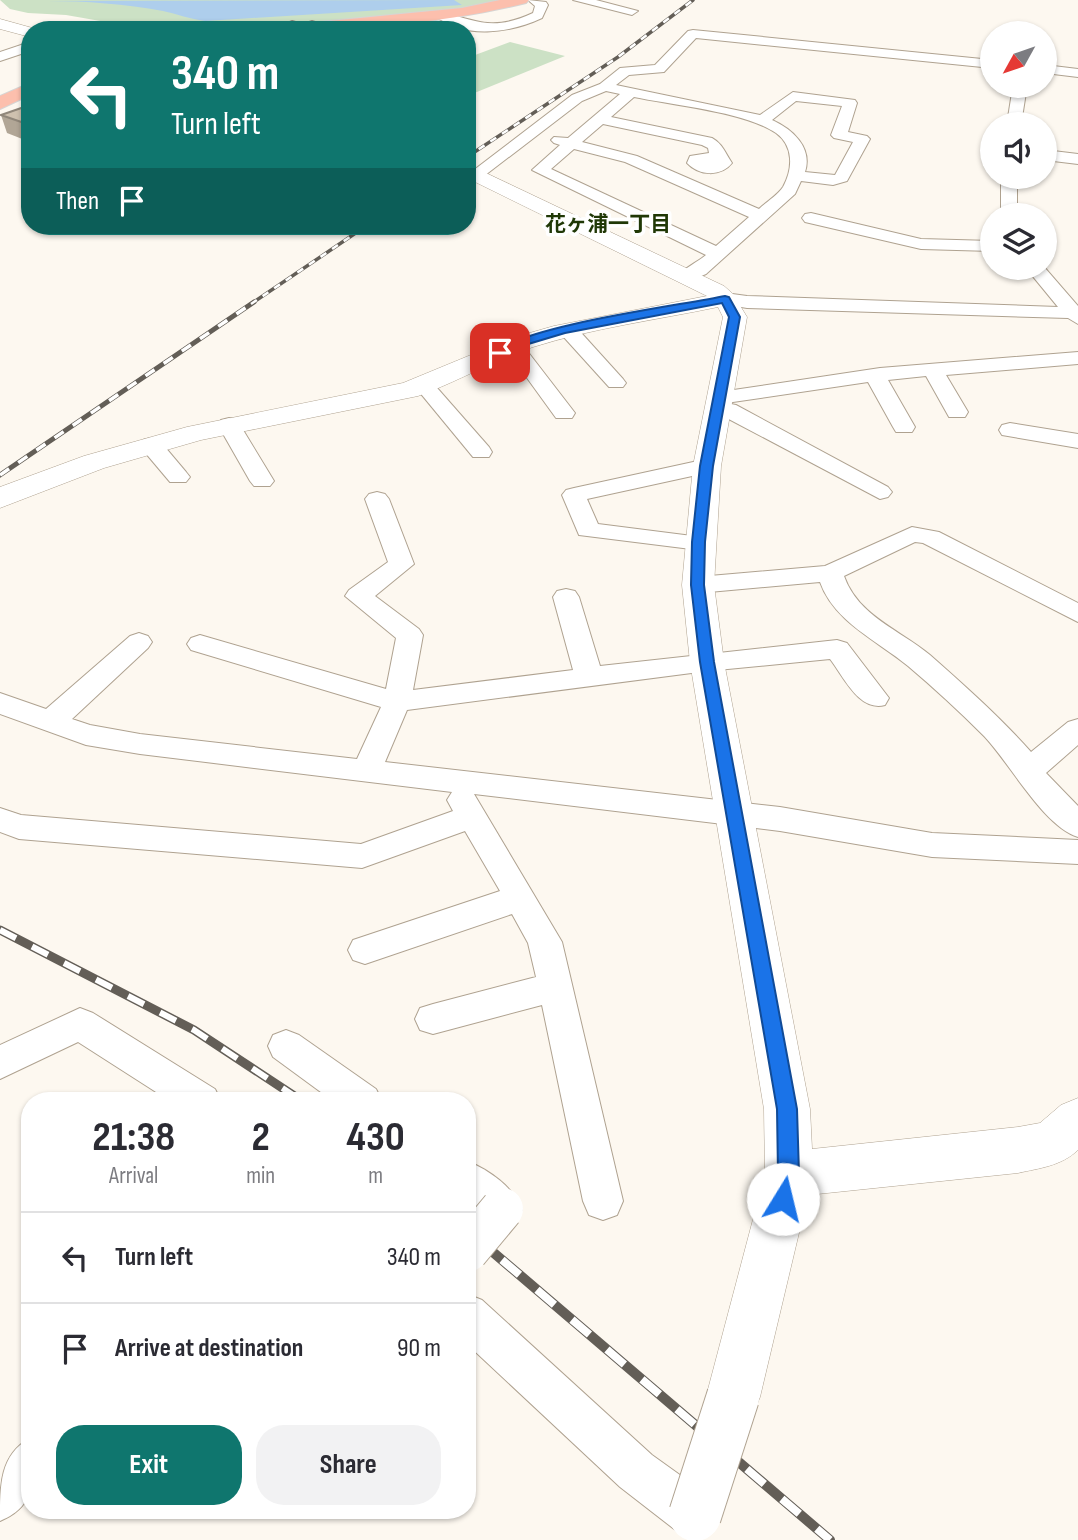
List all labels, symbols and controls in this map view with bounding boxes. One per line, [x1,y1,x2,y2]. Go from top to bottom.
north arrow [980,21,1057,98]
map controls [980,21,1057,280]
text: 340 m [171,45,279,104]
icon: left [56,49,147,140]
text: Turn left [171,105,261,144]
button: sound [980,112,1057,189]
icon: arrive [113,182,151,220]
text: Then [56,186,99,217]
button: layers [980,203,1057,280]
district label: 花ヶ浦一丁目 [545,212,671,237]
pin [470,323,530,383]
icon: arrive [481,334,519,372]
text: 21:38 [92,1112,175,1163]
text: 2 [252,1112,270,1163]
text: 430 [346,1112,405,1163]
text: Arrival [109,1162,158,1190]
text: min [246,1162,275,1190]
text: m [368,1162,383,1190]
position arrow [746,1162,820,1236]
icon: left [56,1239,94,1277]
text: Turn left [115,1242,193,1273]
text: 340 m [387,1242,441,1273]
icon: arrive [56,1330,94,1368]
text: Arrive at destination [115,1333,303,1364]
text: 90 m [397,1333,441,1364]
button: Exit [56,1425,242,1505]
button: Share [256,1425,441,1505]

